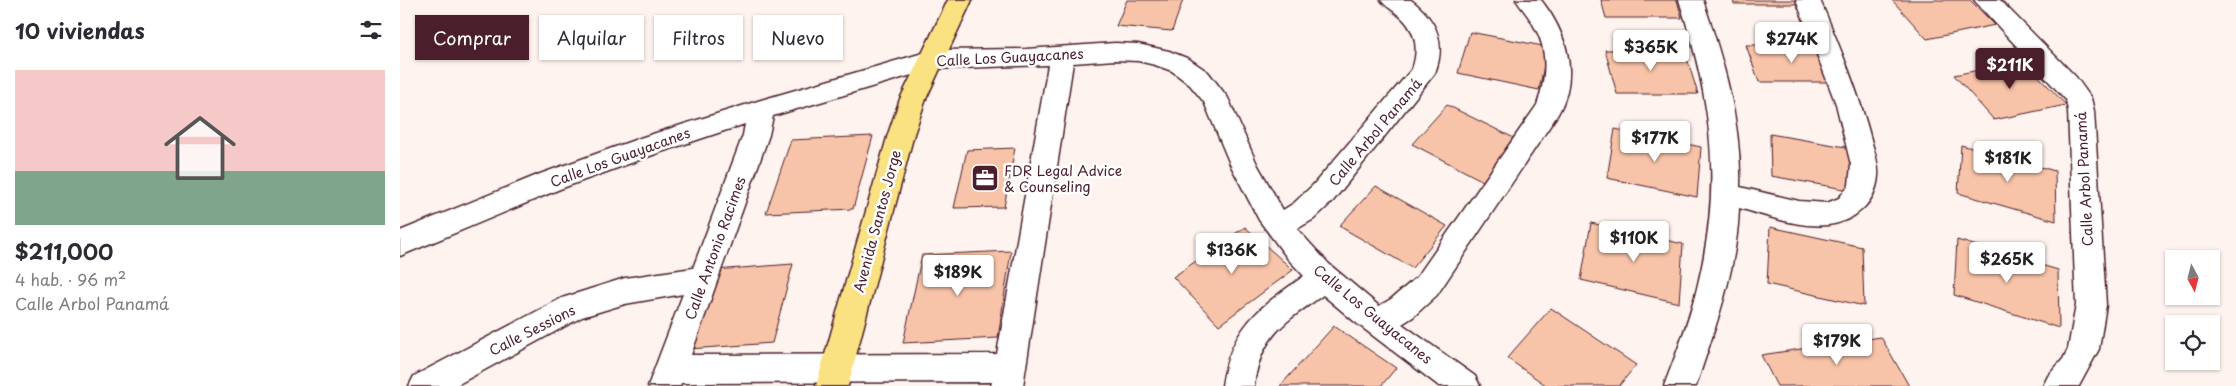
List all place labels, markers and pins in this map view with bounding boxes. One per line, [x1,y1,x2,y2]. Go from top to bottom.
pin: $274K [1757,22,1827,64]
pin: $365K [1616,30,1686,72]
pin: $211K [1975,48,2045,90]
pin: $177K [1620,120,1690,163]
pin: $181K [1973,140,2043,183]
place label: FDR Legal Advice & Counseling [1004,160,1122,197]
office icon: FDR Legal Advice & Counseling [970,163,1000,193]
pin: $110K [1599,220,1669,263]
pin: $136K [1197,232,1267,275]
pin: $265K [1972,242,2042,284]
pin: $189K [923,254,993,297]
pin: $179K [1802,324,1872,366]

